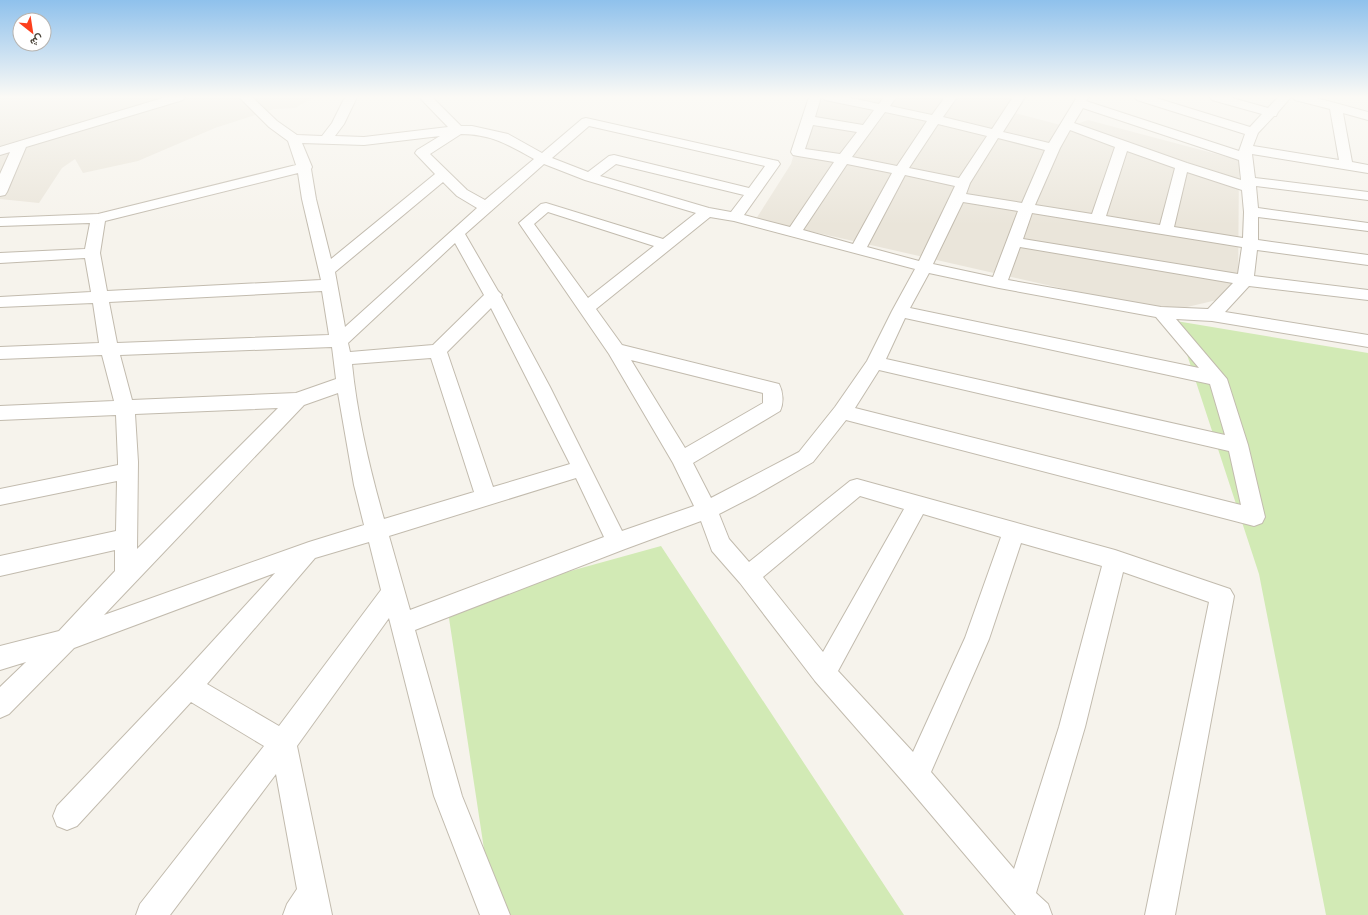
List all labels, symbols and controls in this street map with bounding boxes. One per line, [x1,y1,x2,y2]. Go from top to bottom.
north arrow [12,12,52,52]
text: ش [27,30,47,51]

